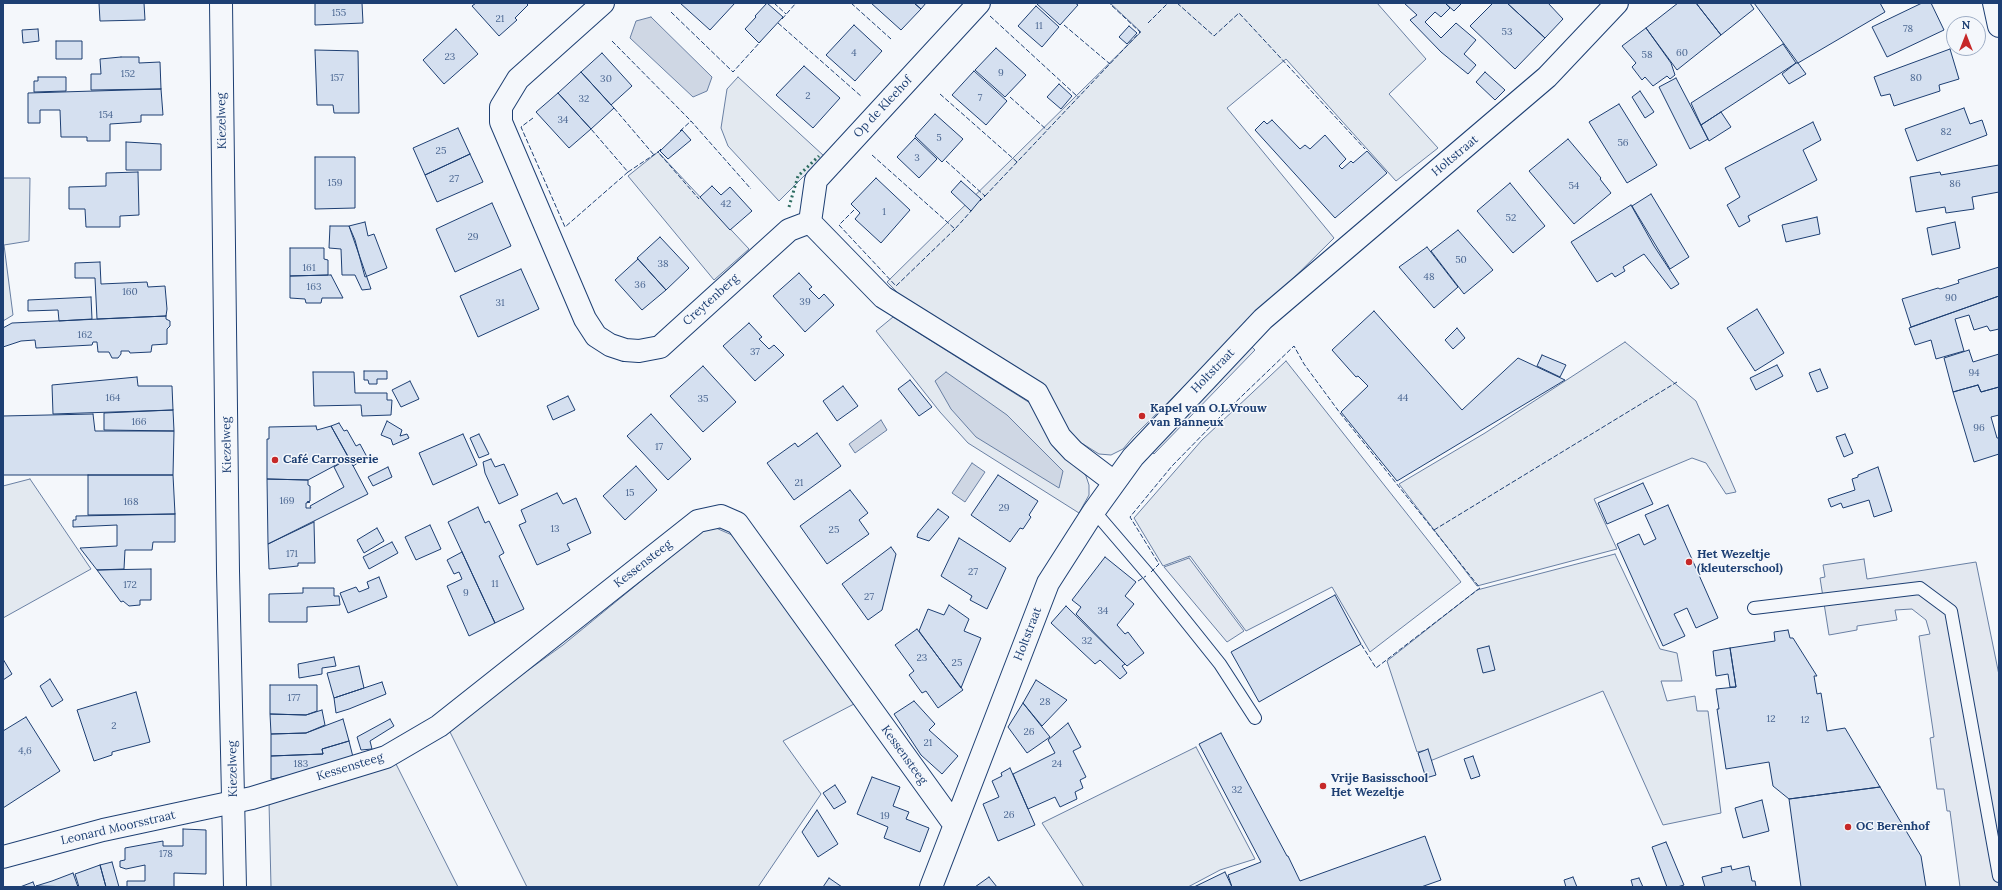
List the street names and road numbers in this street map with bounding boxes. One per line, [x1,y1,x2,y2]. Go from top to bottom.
street label: Op de Kleehof [851,73,915,141]
street label: Kiezelweg [214,93,230,149]
street label: Holtstraat [1429,132,1481,180]
street label: Creytenberg [680,271,742,329]
street label: Holtstraat [1188,346,1238,396]
street label: Kiezelweg [219,417,235,473]
street label: Kessensteeg [611,537,675,591]
street label: Holtstraat [1011,605,1045,663]
street label: Kessensteeg [878,723,930,787]
street label: Kiezelweg [225,741,241,797]
street label: Kessensteeg [315,750,385,784]
street label: Leonard Moorsstraat [59,808,177,848]

